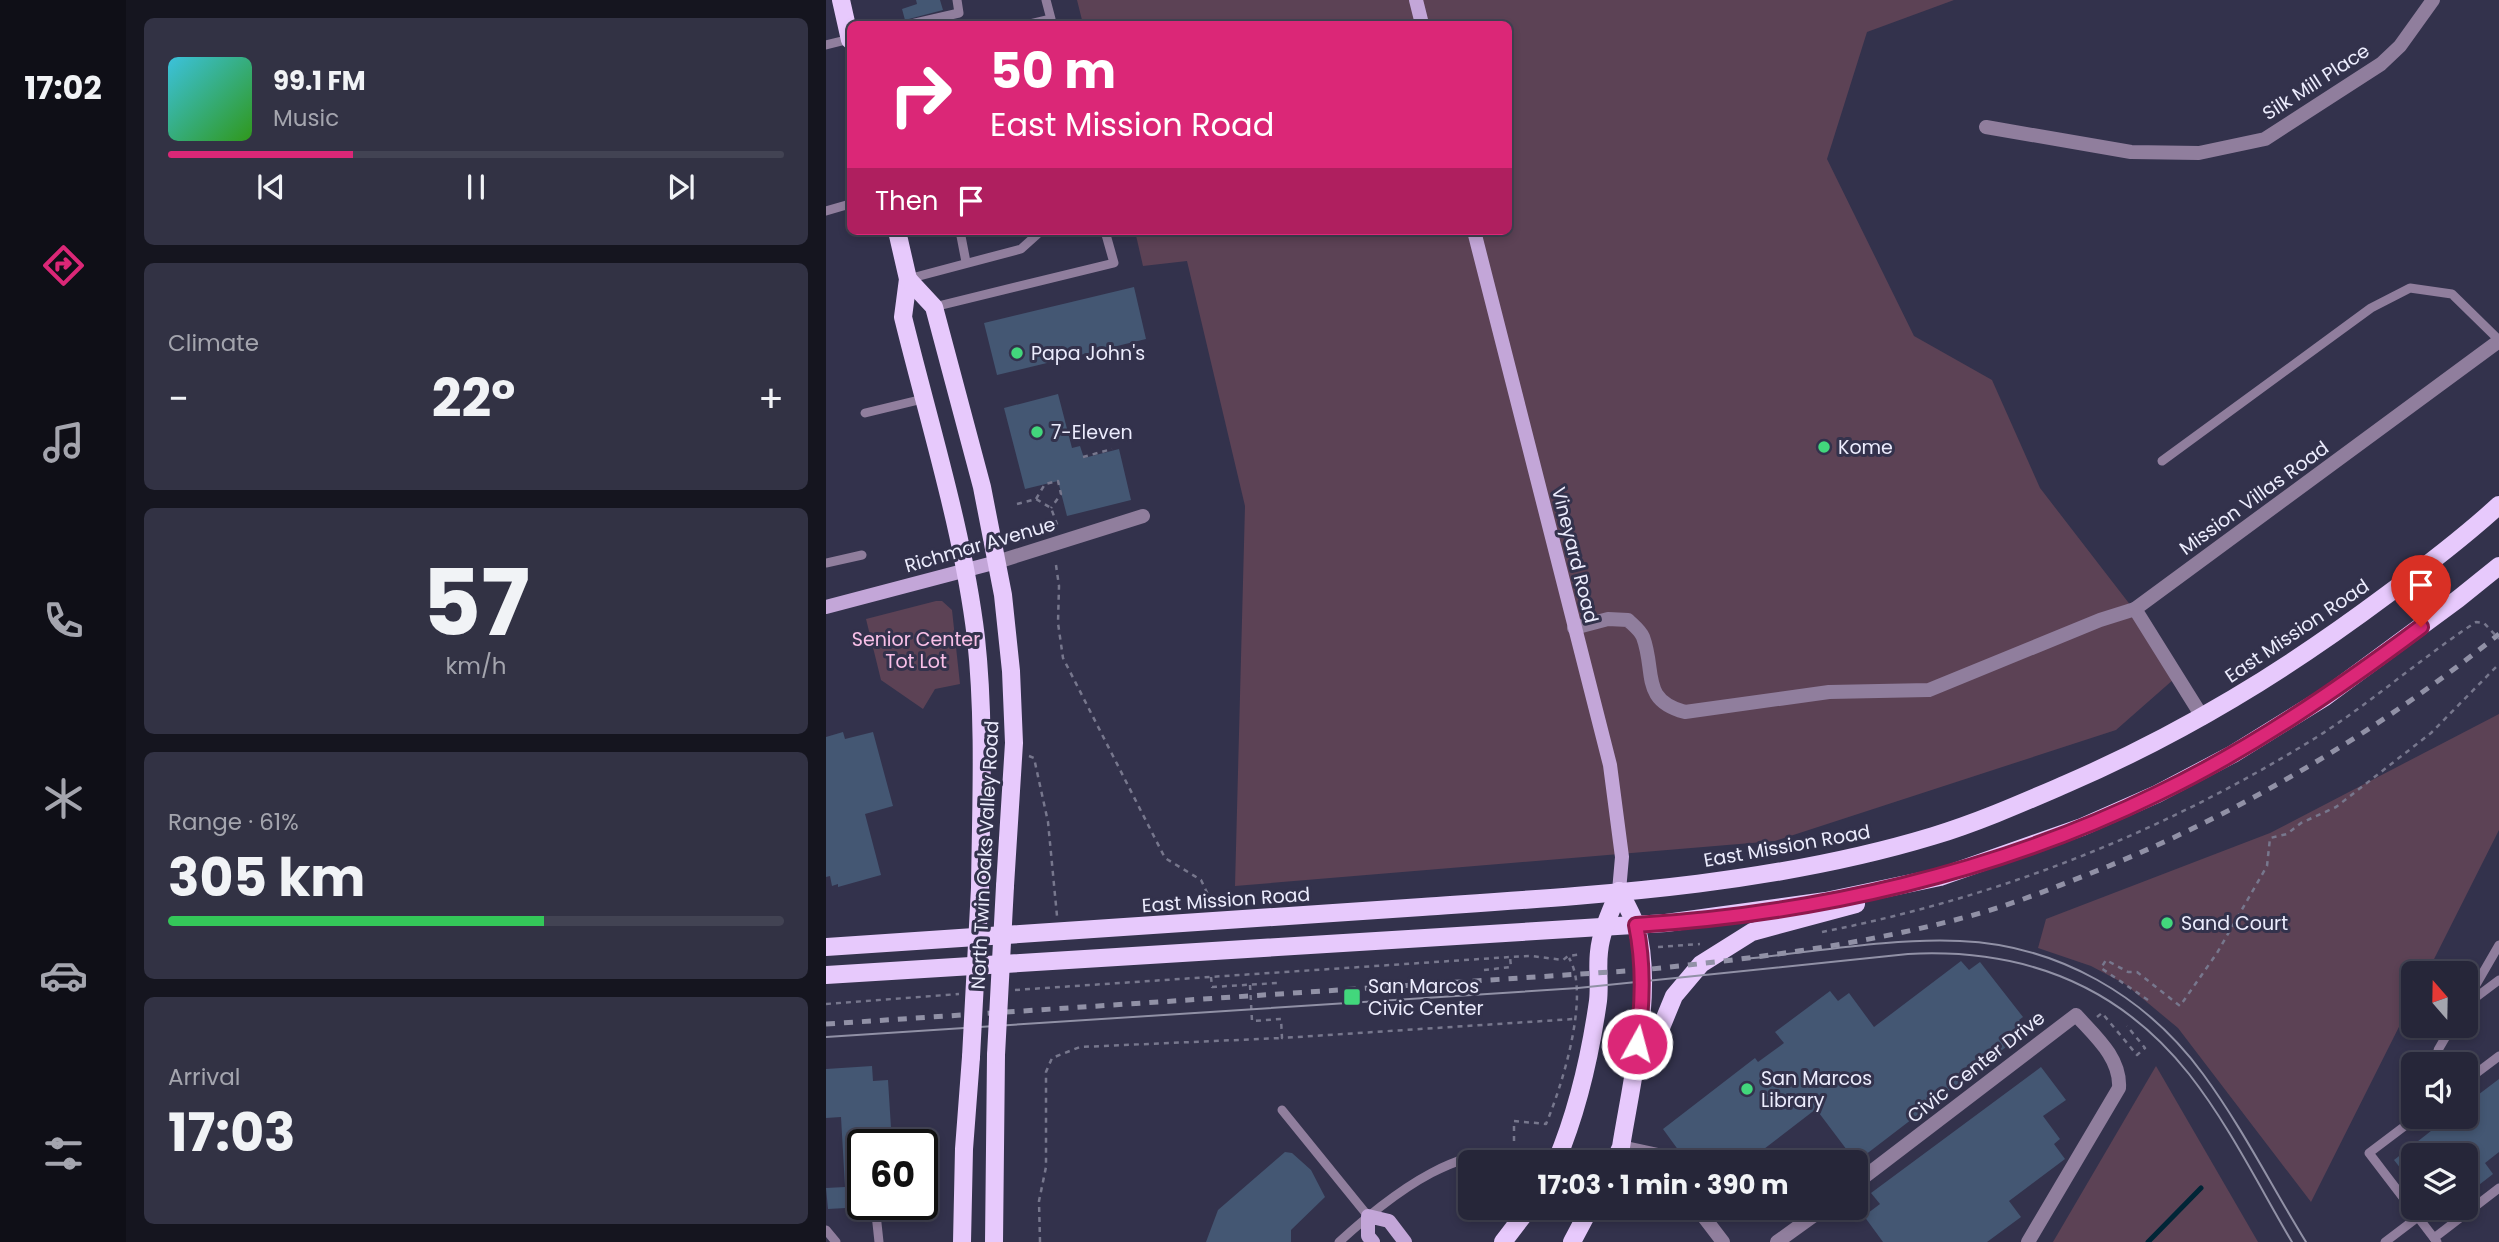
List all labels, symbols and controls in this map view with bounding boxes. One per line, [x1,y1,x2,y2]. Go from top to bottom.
text: 50 m [990,37,1116,105]
street label: Silk Mill Place [2257,37,2375,127]
icon: right [875,49,966,140]
text: 99.1 FM [273,63,366,99]
text: 17:02 [24,65,102,110]
text: Music [273,102,339,134]
text: East Mission Road [990,102,1274,147]
icon: previous [252,168,290,206]
icon: pause [457,168,495,206]
icon: next [662,168,700,206]
icon: arrive [952,182,990,220]
text: Then [875,183,938,219]
icon: directions [39,241,88,290]
text: Climate [168,327,259,359]
place label: Papa John's [1031,340,1145,367]
marker: Papa John's [1009,345,1025,361]
text: 22° [432,362,515,435]
text: − [168,372,189,425]
text: + [758,372,784,425]
icon: music [39,418,88,467]
place label: 7-Eleven [1051,419,1133,446]
marker: 7-Eleven [1029,424,1045,440]
place label: Kome [1838,434,1893,461]
street label: Mission Villas Road [2174,434,2334,562]
marker: Kome [1816,439,1832,455]
street label: Vineyard Road [1545,484,1605,626]
street label: Richmar Avenue [901,511,1059,579]
text: 57 [422,539,530,667]
pin [2391,555,2451,627]
icon: arrive [2402,566,2440,604]
street label: East Mission Road [2219,573,2375,689]
icon: phone [39,596,88,645]
park label: Senior Center Tot Lot [852,626,980,675]
text: km/h [445,650,507,682]
street label: North Twin Oaks Valley Road [964,720,1006,990]
icon: climate [39,774,88,823]
text: Range · 61% [168,806,299,838]
street label: East Mission Road [1702,818,1872,874]
text: 305 km [168,841,365,914]
street label: East Mission Road [1141,881,1311,919]
place label: Sand Court [2181,910,2288,937]
marker: Sand Court [2159,915,2175,931]
icon: car [39,951,88,1000]
north arrow [2401,961,2478,1038]
map controls [2401,961,2478,1220]
place label: San Marcos Civic Center [1368,973,1484,1022]
marker: San Marcos Civic Center [1342,987,1362,1007]
street label: Civic Center Drive [1901,1005,2051,1129]
position arrow [1600,1007,1674,1081]
button: sound [2401,1052,2478,1129]
text: Arrival [168,1061,240,1093]
place label: San Marcos Library [1761,1065,1872,1114]
marker: San Marcos Library [1739,1081,1755,1097]
text: 17:03 [168,1096,296,1169]
icon: filters [39,1129,88,1178]
speed limit sign: 60 [847,1129,938,1220]
button: layers [2401,1143,2478,1220]
text: 17:03 · 1 min · 390 m [1537,1167,1789,1203]

